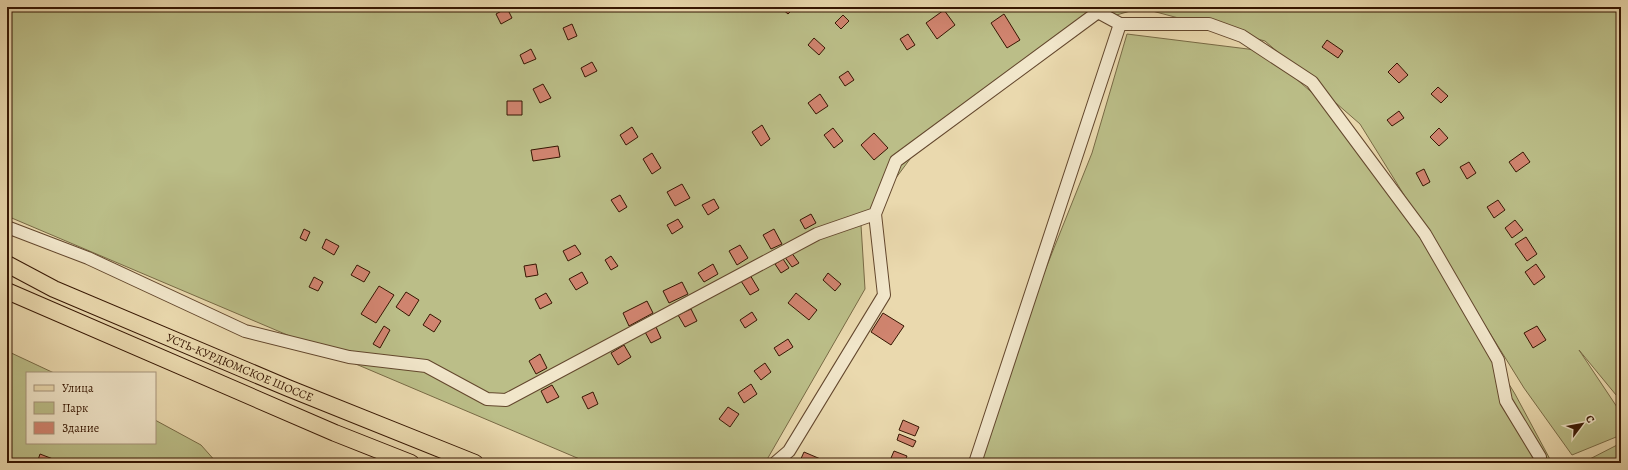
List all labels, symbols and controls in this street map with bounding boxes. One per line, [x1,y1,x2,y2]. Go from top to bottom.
street label: УСТЬ-КУРДЮМСКОЕ ШОССЕ [164,329,316,405]
legend [26,372,156,444]
text: Улица [62,380,94,396]
text: Парк [62,400,88,416]
north arrow [1562,404,1602,444]
text: С [1582,412,1598,426]
text: Здание [62,420,99,436]

